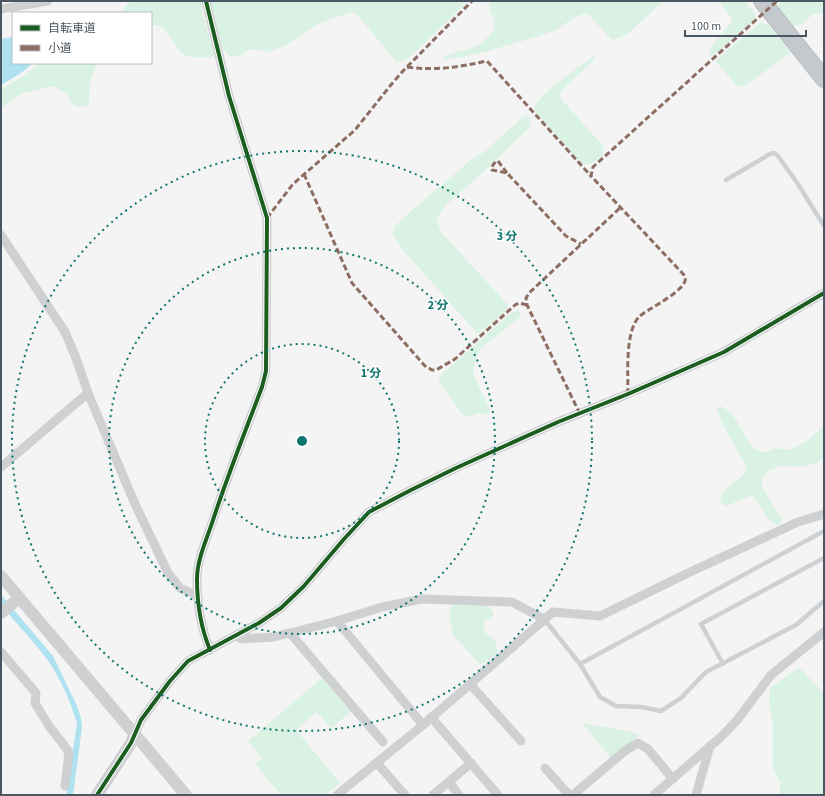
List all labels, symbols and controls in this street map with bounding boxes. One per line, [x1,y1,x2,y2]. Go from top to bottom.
legend [12,12,152,64]
scale bar [685,12,806,38]
text: 100 m [691,18,721,35]
text: 自転車道 [48,20,96,37]
text: 小道 [48,40,72,57]
text: 3 分 [497,228,517,245]
text: 2 分 [428,297,448,314]
text: 1 分 [361,365,381,382]
centre of rings [295,434,309,448]

